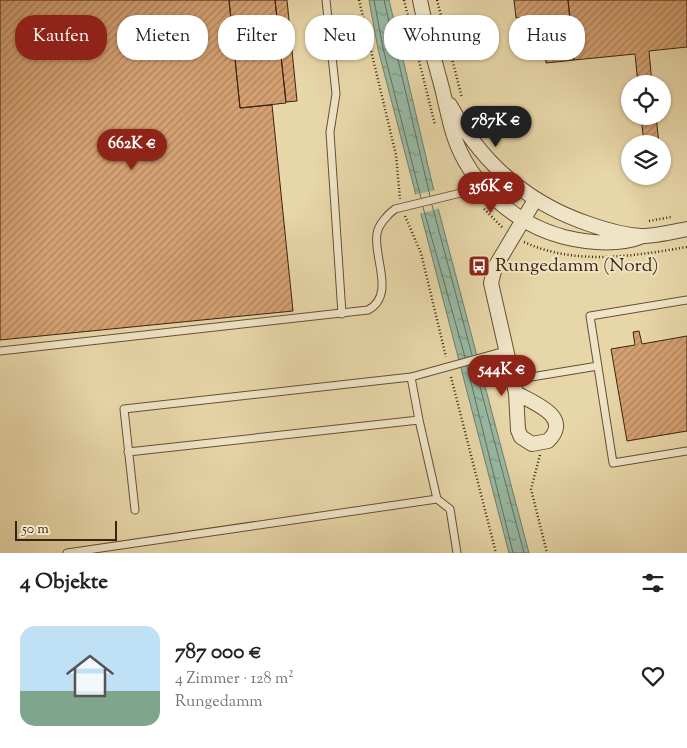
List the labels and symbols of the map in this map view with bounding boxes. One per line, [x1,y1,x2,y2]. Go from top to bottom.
pin: 787K € [455,106,537,148]
pin: 662K € [91,128,173,171]
pin: 356K € [450,172,532,214]
place label: Rungedamm (Nord) [495,253,658,280]
bus stop icon: Rungedamm (Nord) [467,254,491,278]
pin: 544K € [461,354,543,397]
scale bar [15,518,118,541]

